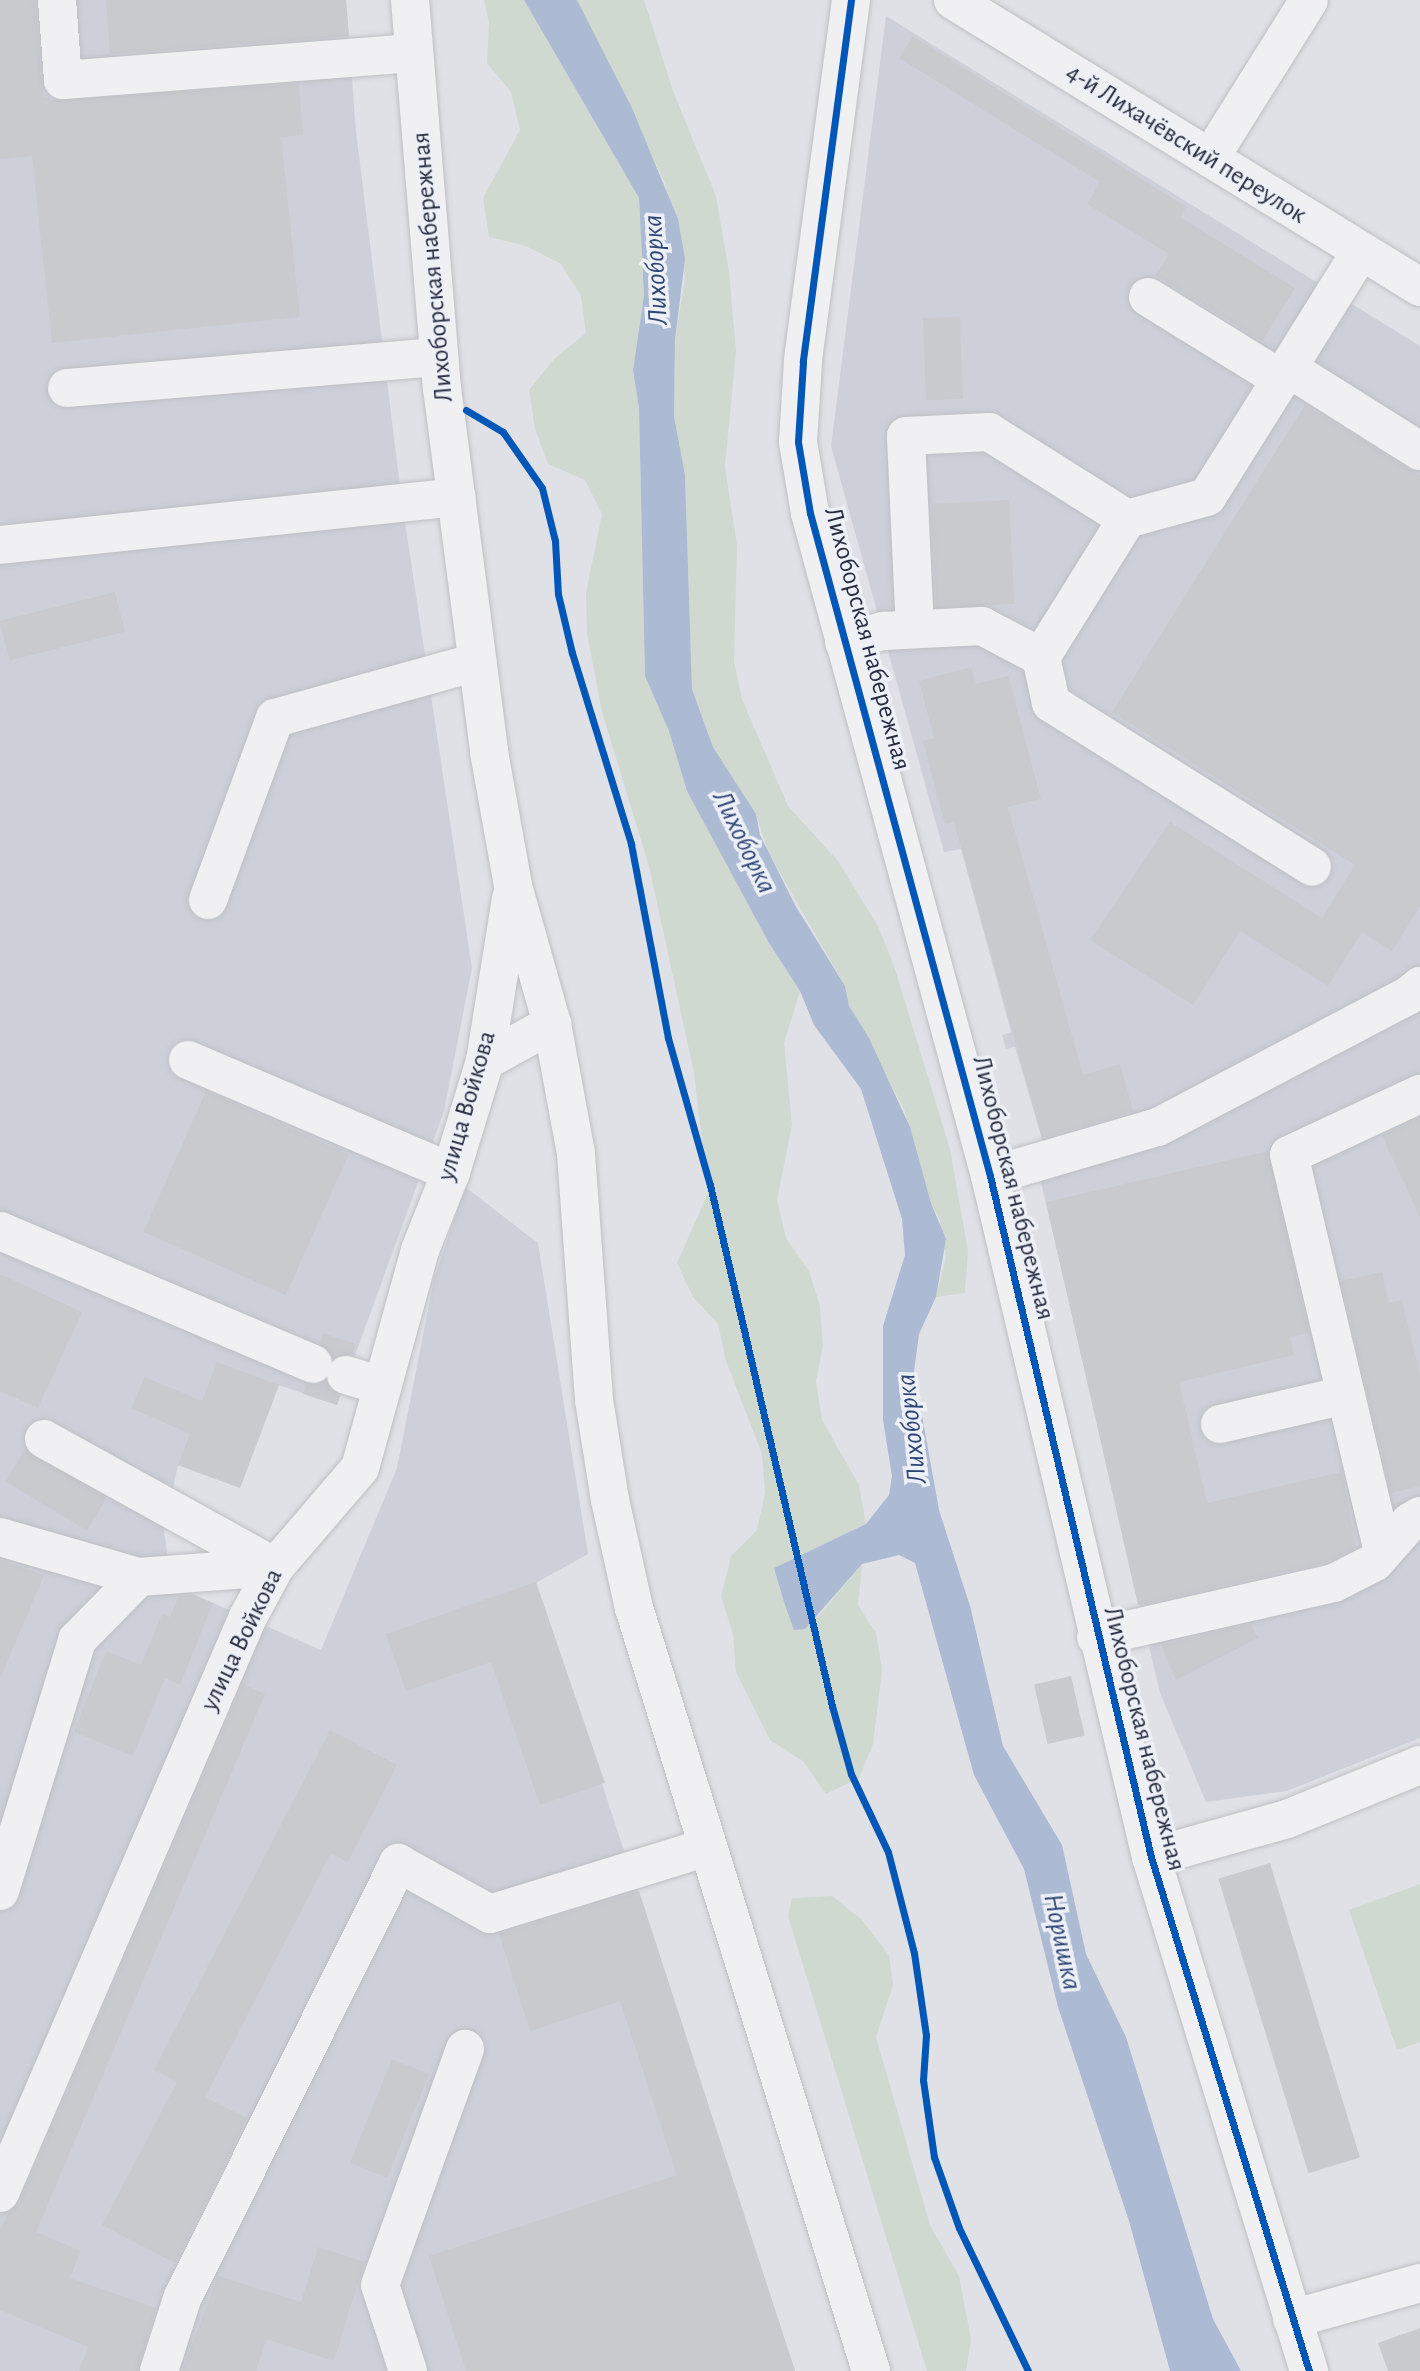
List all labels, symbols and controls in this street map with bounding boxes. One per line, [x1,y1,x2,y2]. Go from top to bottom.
street label: 4-й Лихачёвский переулок [1060,57,1312,231]
street label: Лихоборская набережная [406,131,460,403]
water label: Лихоборка [636,214,676,326]
street label: Лихоборская набережная [817,504,917,774]
water label: Лихоборка [705,785,783,899]
street label: улица Войкова [431,1028,503,1184]
street label: Лихоборская набережная [965,1053,1061,1323]
water label: Лихоборка [889,1372,935,1486]
street label: улица Войкова [194,1564,290,1716]
street label: Лихоборская набережная [1096,1604,1192,1874]
water label: Норишка [1035,1891,1089,1993]

